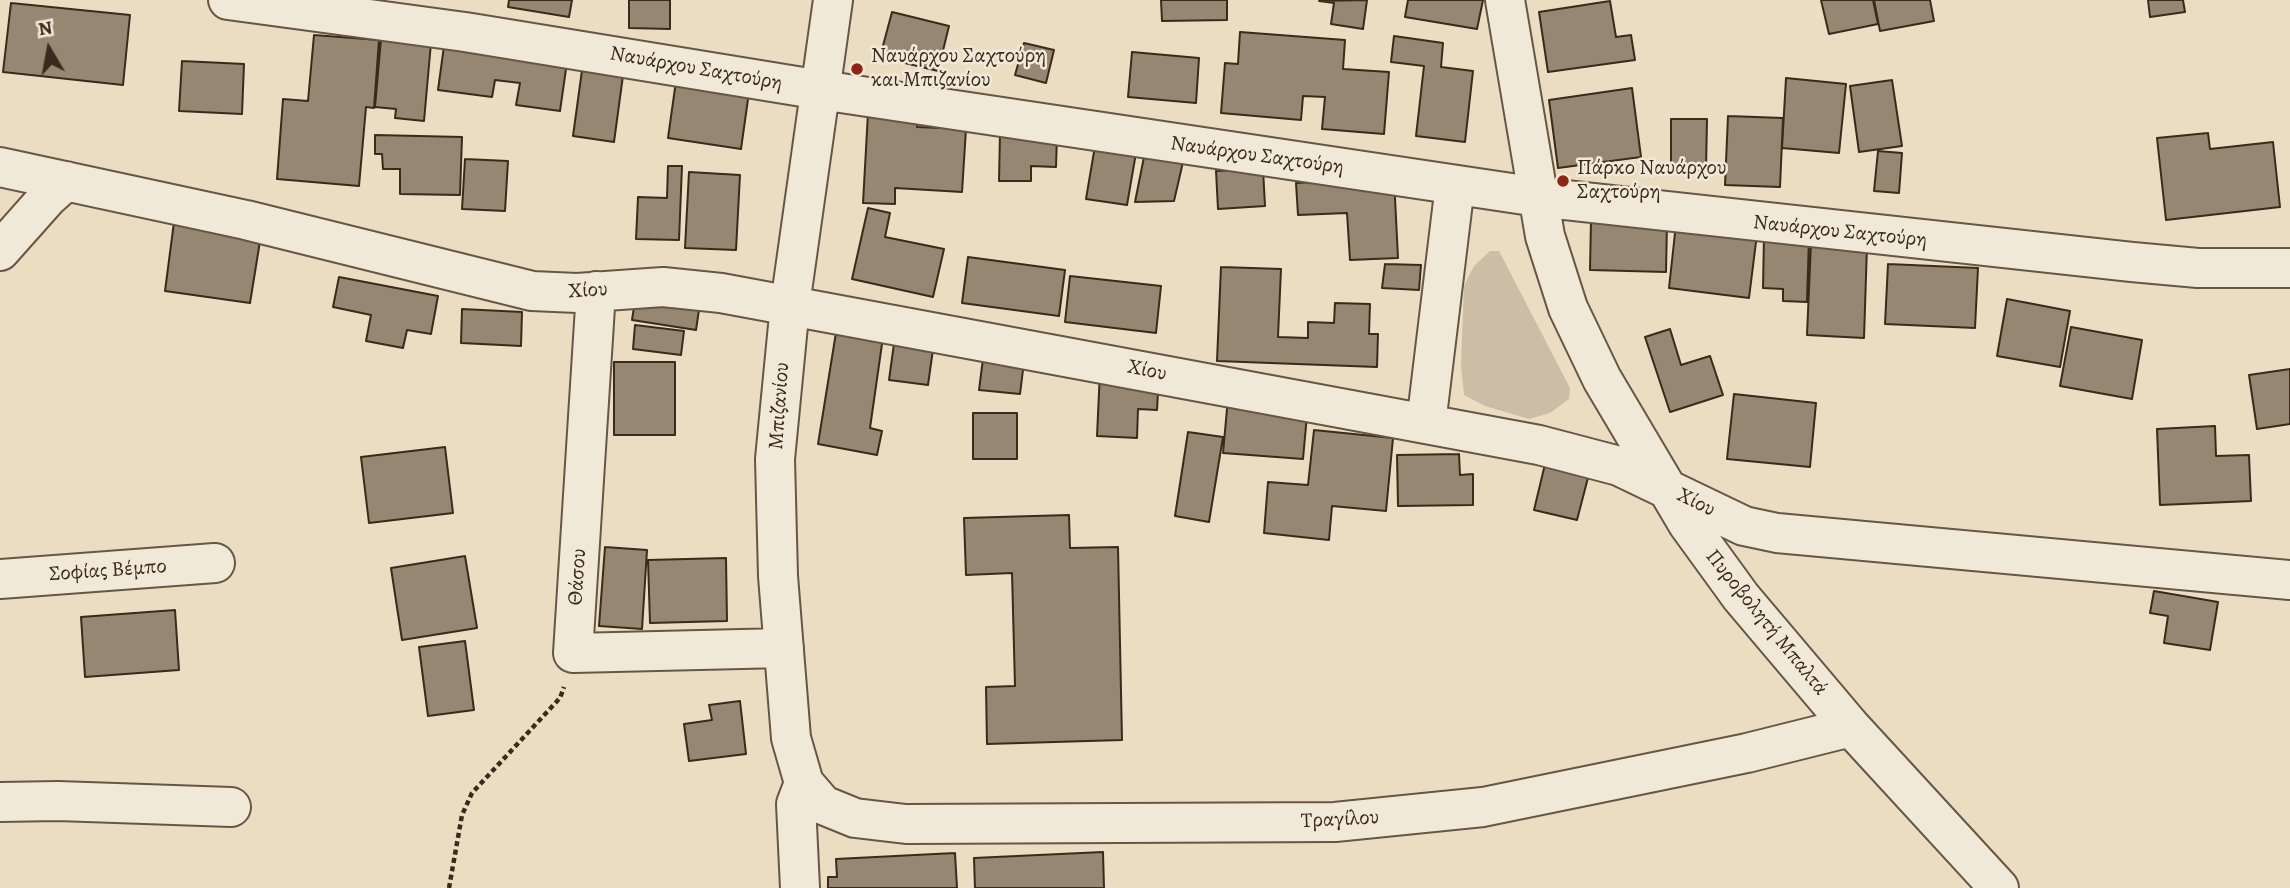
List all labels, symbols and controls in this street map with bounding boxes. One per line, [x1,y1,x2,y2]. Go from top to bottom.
north arrow [14,14,84,84]
text: N [36,14,54,42]
street label: Ναυάρχου Σαχτούρη [608,41,784,97]
place label: Ναυάρχου Σαχτούρη και Μπιζανίου [871,44,1046,94]
marker: Ναυάρχου Σαχτούρη και Μπιζανίου [849,61,865,77]
street label: Ναυάρχου Σαχτούρη [1169,131,1345,181]
place label: Πάρκο Ναυάρχου Σαχτούρη [1577,156,1727,206]
marker: Πάρκο Ναυάρχου Σαχτούρη [1555,173,1571,189]
street label: Ναυάρχου Σαχτούρη [1752,210,1928,254]
street label: Χίου [568,277,608,305]
street label: Χίου [1125,355,1169,387]
street label: Μπιζανίου [764,361,796,451]
street label: Χίου [1673,483,1719,523]
street label: Πυροβολητή Μπαλτά [1699,545,1833,701]
street label: Θάσου [563,548,593,606]
street label: Σοφίας Βέμπο [48,554,168,588]
street label: Τραγίλου [1300,805,1380,835]

